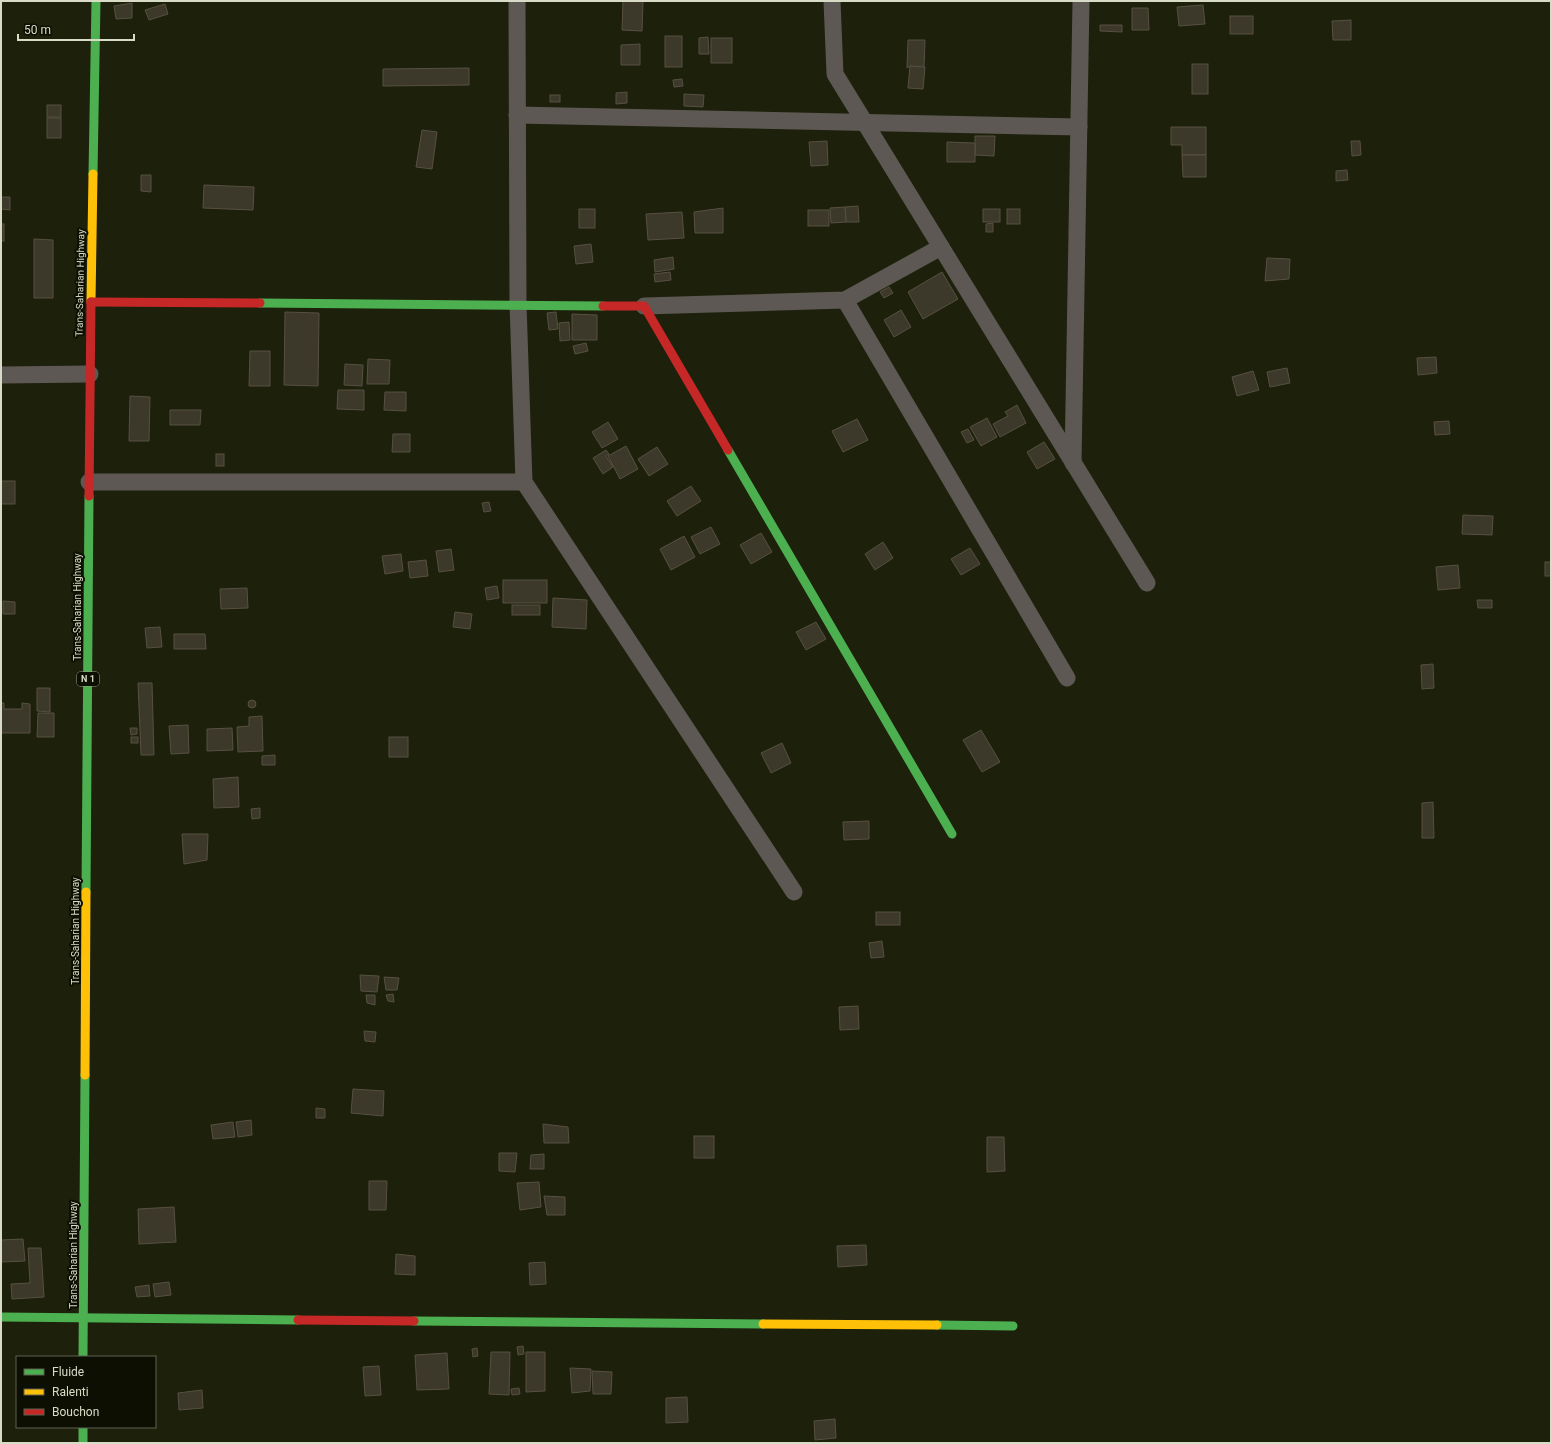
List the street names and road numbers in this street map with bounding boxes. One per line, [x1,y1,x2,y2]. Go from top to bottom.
street label: Trans-Saharian Highway [74,229,86,337]
street label: Trans-Saharian Highway [72,553,83,661]
road number: N 1 [77,672,99,686]
street label: Trans-Saharian Highway [70,877,81,985]
street label: Trans-Saharian Highway [68,1201,79,1309]

